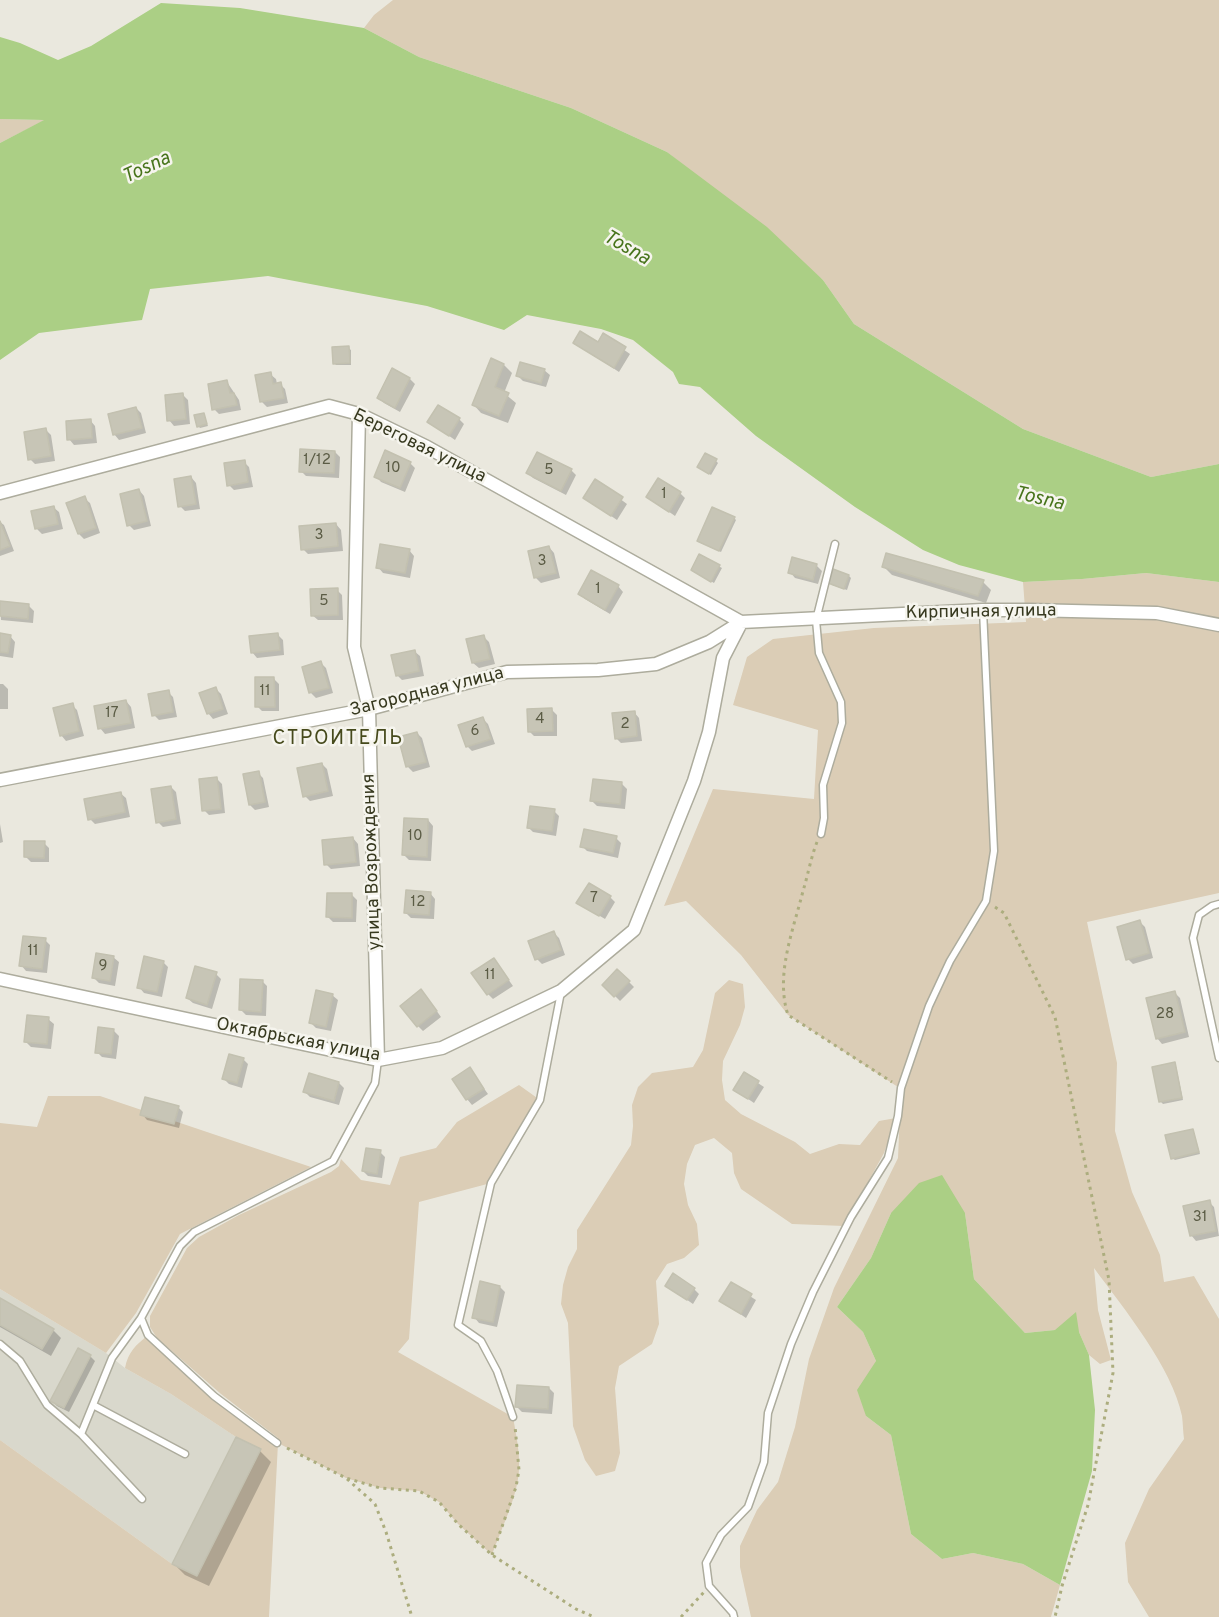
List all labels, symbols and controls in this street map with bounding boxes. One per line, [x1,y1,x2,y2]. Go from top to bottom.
water label: Tosna [119,148,175,190]
water label: Tosna [598,226,654,272]
street label: Береговая улица [349,405,489,489]
house number: 1/12 [303,452,331,470]
house number: 10 [385,460,401,478]
house number: 5 [544,462,554,480]
water label: Tosna [1012,483,1066,517]
house number: 1 [661,486,667,504]
house number: 3 [314,527,324,545]
house number: 3 [537,553,547,571]
house number: 1 [595,581,601,599]
house number: 5 [319,593,329,611]
street label: Кирпичная улица [905,601,1057,625]
street label: Загородная улица [348,663,506,723]
house number: 11 [259,683,271,701]
house number: 17 [105,705,119,723]
house number: 4 [535,711,545,729]
house number: 2 [620,716,630,734]
house number: 6 [471,723,479,741]
district label: СТРОИТЕЛЬ [272,728,404,752]
street label: улица Возрождения [359,773,387,951]
house number: 10 [407,828,423,846]
house number: 7 [590,890,598,908]
house number: 12 [411,894,425,912]
house number: 11 [27,943,39,961]
house number: 9 [99,958,107,976]
house number: 11 [484,967,496,985]
house number: 28 [1156,1006,1174,1024]
street label: Октябрьская улица [214,1014,382,1068]
house number: 31 [1193,1209,1207,1227]

